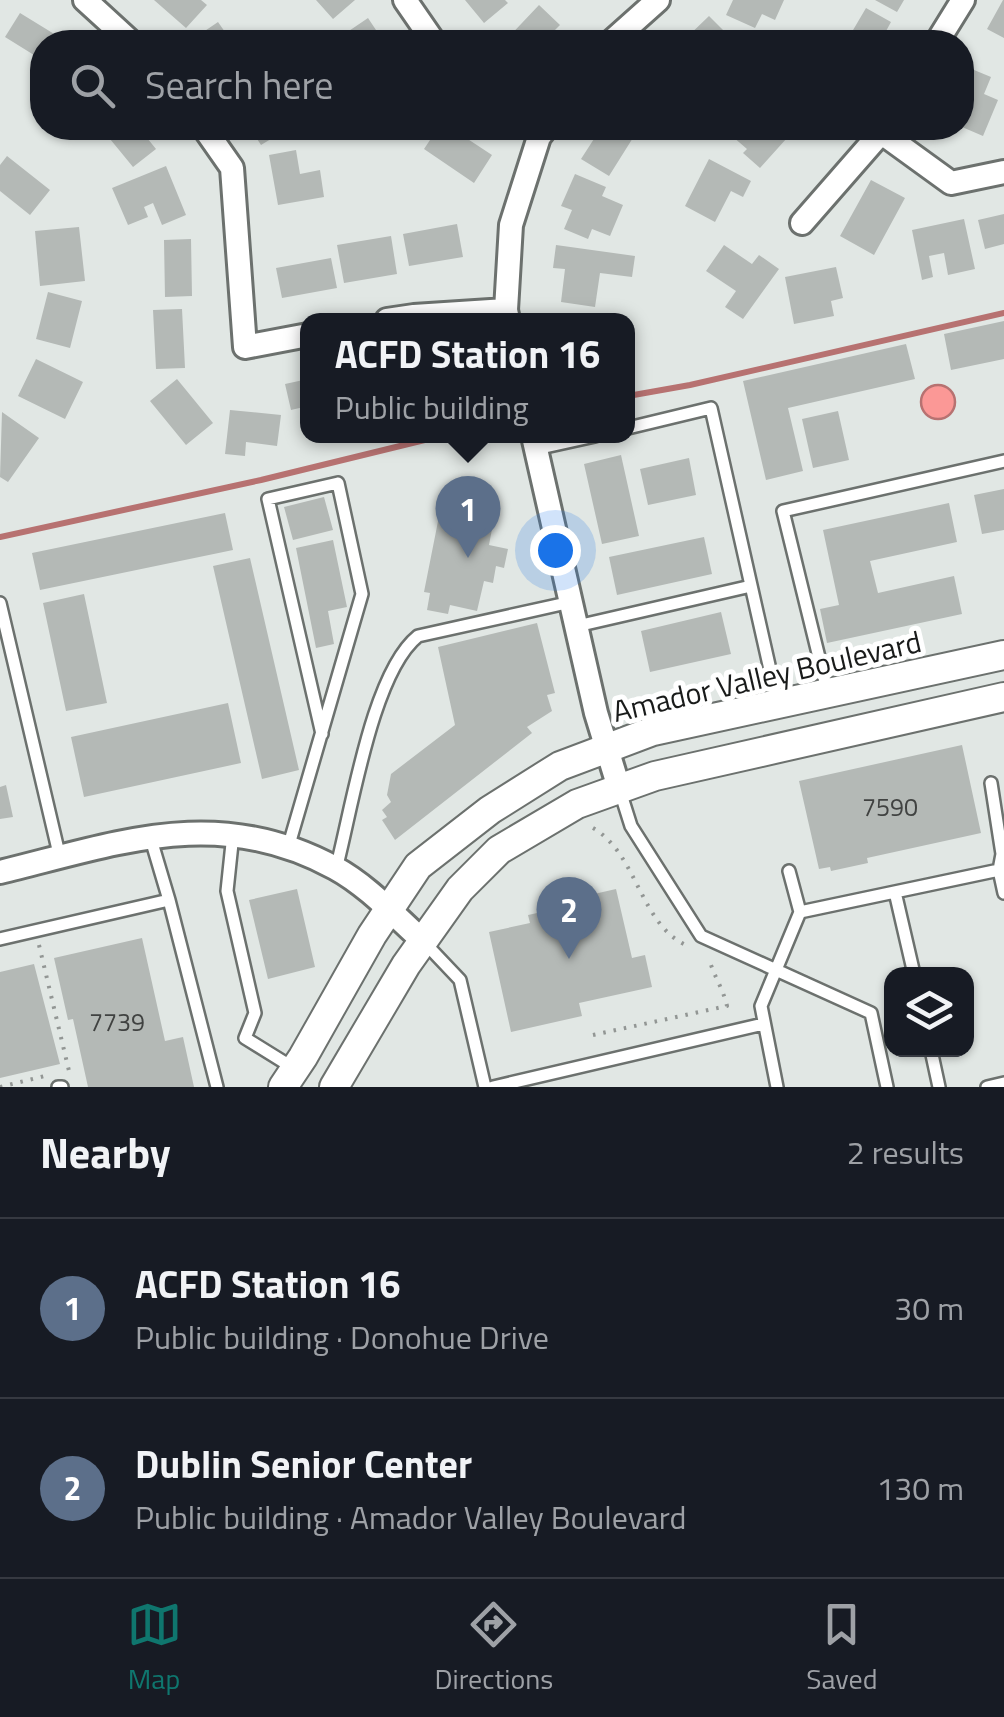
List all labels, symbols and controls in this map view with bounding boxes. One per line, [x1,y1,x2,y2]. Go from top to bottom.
search box [30,30,974,140]
text: Search here [145,56,333,114]
icon: search [65,58,120,113]
popup [300,313,635,443]
text: ACFD Station 16 [335,325,600,383]
text: Public building [335,383,529,431]
pin: 1 [436,476,500,558]
your location [530,525,581,576]
street label: Amador Valley Boulevard [608,618,926,734]
house number: 7590 [862,788,918,826]
pin: 2 [536,876,602,959]
map controls [884,967,974,1057]
button: layers [884,967,974,1057]
house number: 7739 [89,1003,145,1041]
text: Nearby [40,1120,171,1184]
text: 2 results [847,1128,964,1176]
text: ACFD Station 16 [135,1255,400,1313]
text: 1 [64,1284,81,1332]
text: 30 m [894,1284,964,1332]
text: Public building · Donohue Drive [135,1313,549,1361]
text: Dublin Senior Center [135,1435,472,1493]
text: 2 [64,1464,81,1512]
text: 130 m [876,1464,964,1512]
text: Public building · Amador Valley Boulevard [135,1493,686,1541]
tab: Map [127,1597,182,1700]
tab: Directions [435,1597,553,1700]
tab: Saved [806,1597,877,1700]

